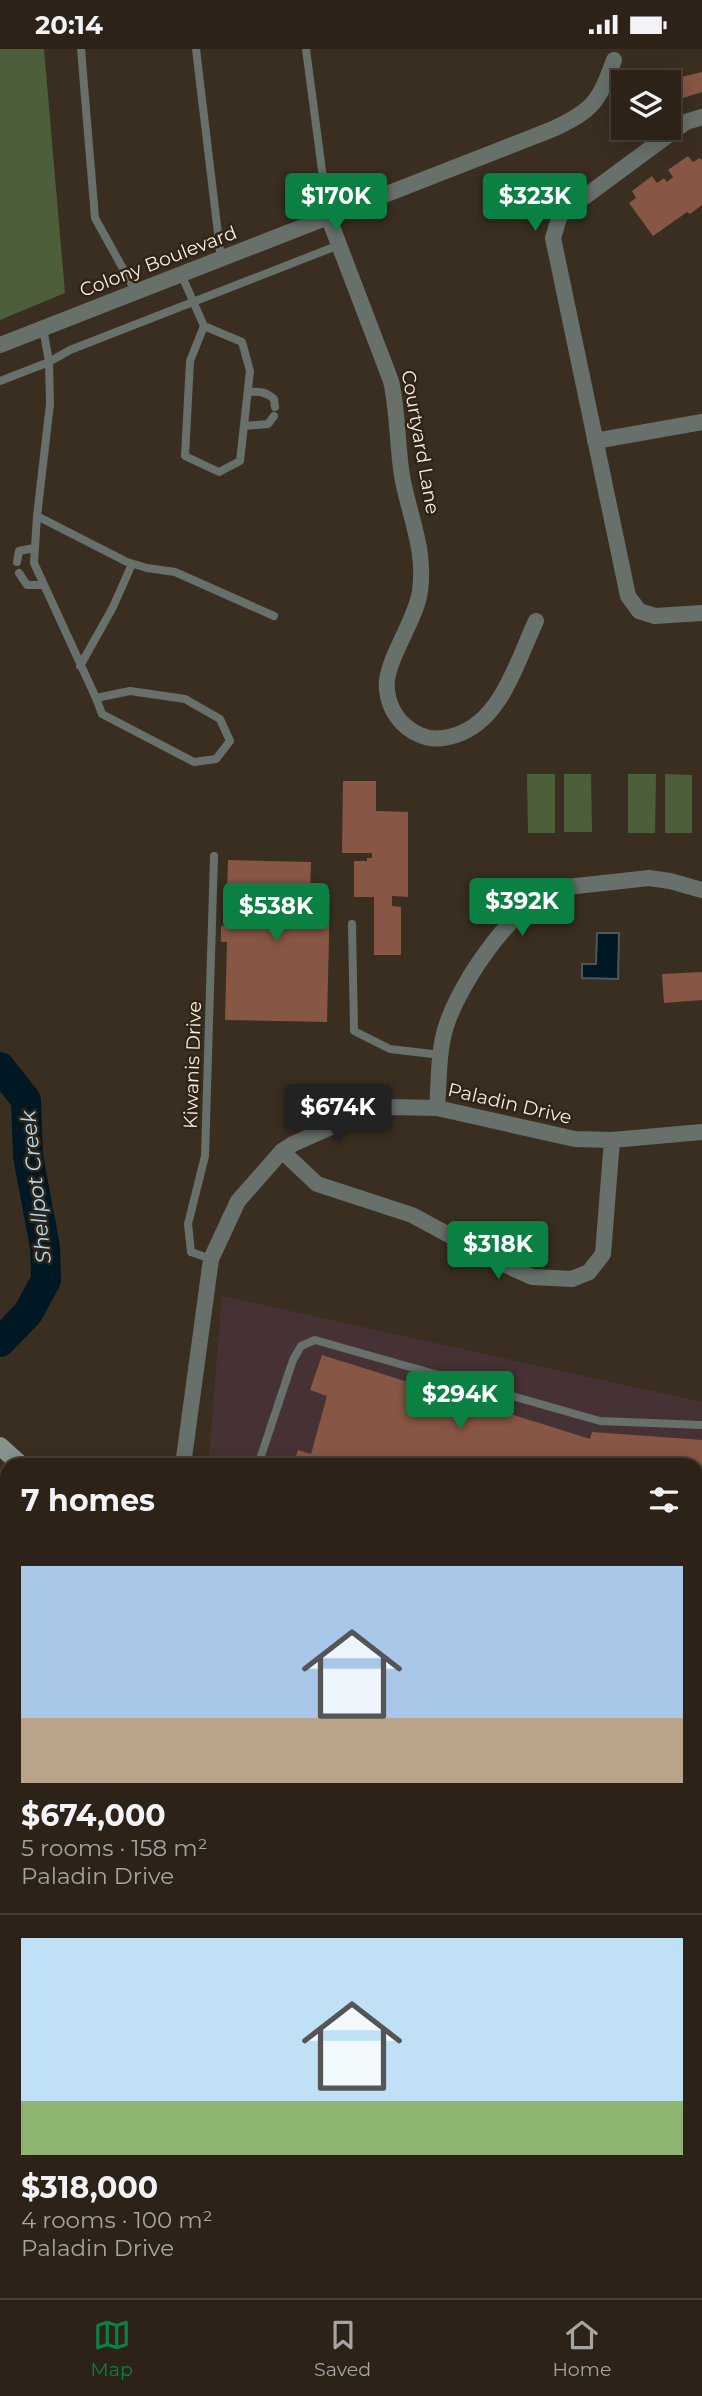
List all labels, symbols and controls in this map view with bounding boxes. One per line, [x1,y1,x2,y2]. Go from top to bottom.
text: 20:14 [35,9,103,41]
map controls [611,70,681,140]
button: layers [611,70,681,140]
pin: $170K [287,173,385,233]
pin: $323K [486,173,584,233]
text: $170K [301,182,371,210]
text: $323K [499,182,571,210]
street label: Colony Boulevard [76,221,240,302]
street label: Courtyard Lane [397,368,444,516]
pin: $392K [473,879,571,938]
pin: $538K [227,883,325,943]
text: $392K [485,887,559,915]
text: $538K [239,892,313,920]
street label: Kiwanis Drive [179,1001,206,1129]
street label: Paladin Drive [446,1078,574,1129]
pin: $674K [289,1085,387,1144]
text: $674K [301,1093,375,1121]
water label: Shellpot Creek [15,1108,56,1265]
pin: $318K [449,1221,547,1281]
text: $318K [463,1230,533,1258]
pin: $294K [411,1371,509,1431]
text: $294K [422,1380,498,1408]
icon: filters [645,1481,683,1519]
text: 7 homes [21,1482,155,1519]
icon: home [289,1611,415,1737]
text: $674,000 [21,1797,166,1834]
text: 5 rooms · 158 m² [21,1834,208,1862]
text: Paladin Drive [21,1862,174,1890]
icon: home [289,1983,415,2109]
text: $318,000 [21,2169,158,2206]
text: 4 rooms · 100 m² [21,2206,213,2234]
text: Paladin Drive [21,2234,174,2262]
tab: Map [91,2316,133,2381]
tab: Saved [314,2316,371,2381]
tab: Home [552,2316,611,2381]

